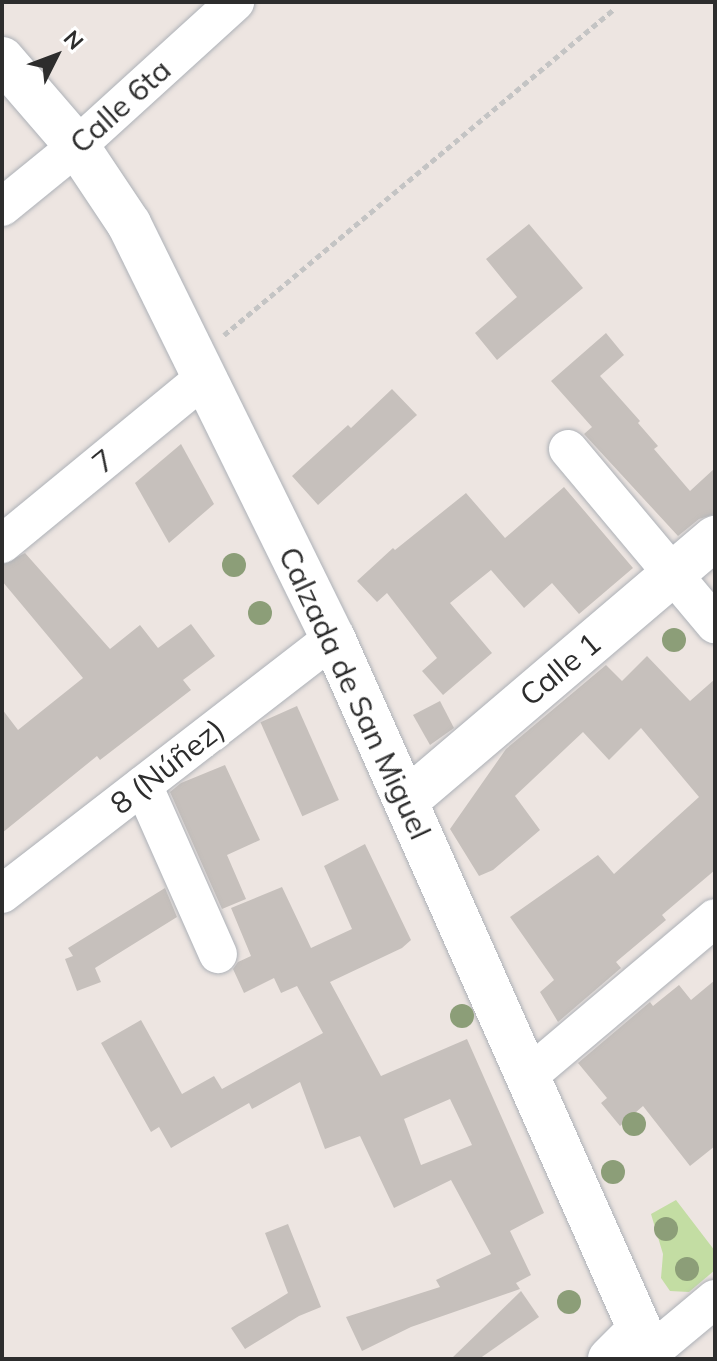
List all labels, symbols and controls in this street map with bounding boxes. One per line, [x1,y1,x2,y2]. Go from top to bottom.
north arrow [16,16,96,96]
text: N [58,24,90,55]
street label: Calle 6ta [62,51,178,161]
street label: 7 [85,441,121,481]
street label: Calzada de San Miguel [271,541,439,845]
street label: Calle 1 [512,625,608,713]
street label: 8 (Núñez) [103,711,231,821]

